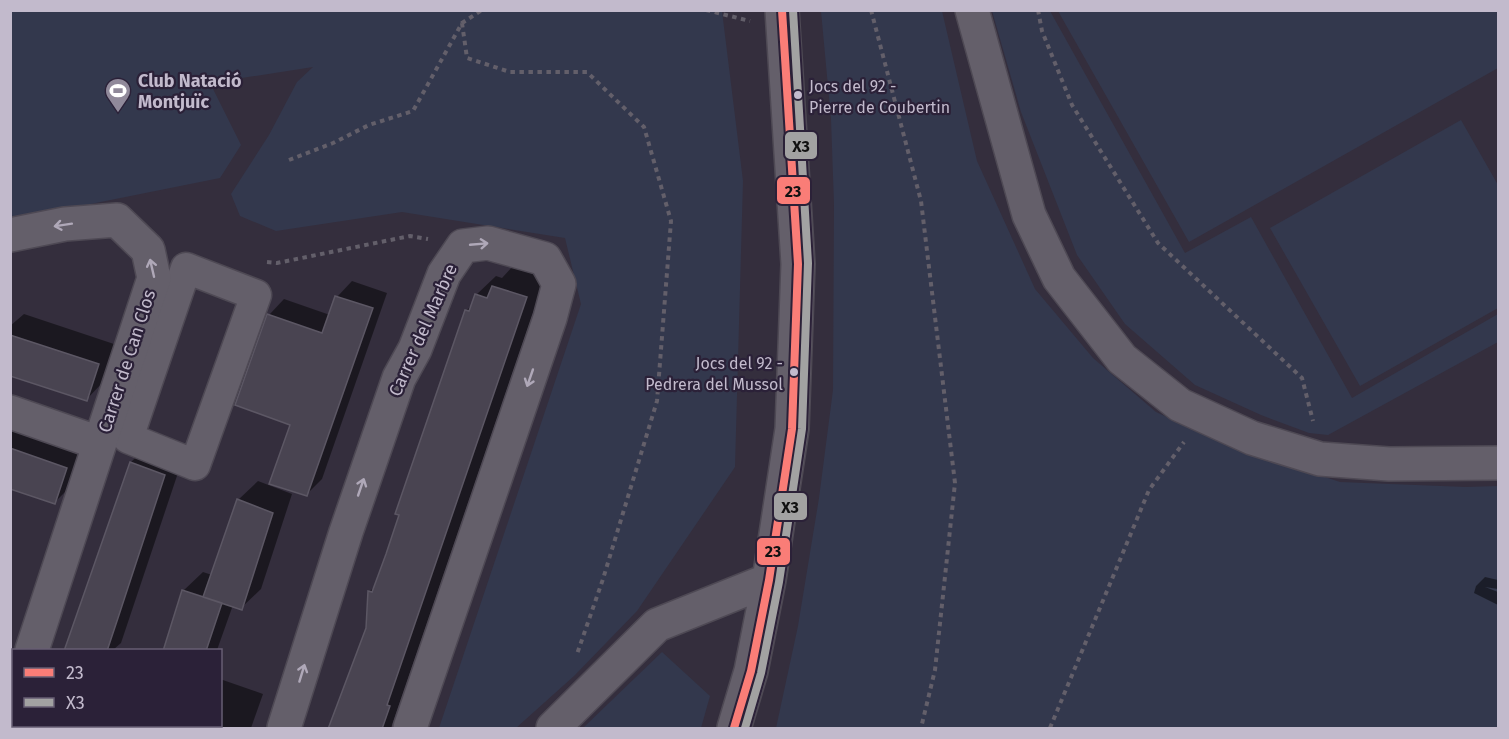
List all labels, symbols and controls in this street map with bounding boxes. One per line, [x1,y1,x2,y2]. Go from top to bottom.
place label: Club Natació Montjuïc [138,70,241,113]
sports icon: Club Natació Montjuïc [103,76,133,114]
place label: Jocs del 92 - Pierre de Coubertin [809,77,950,117]
marker: Jocs del 92 - Pierre de Coubertin [792,89,804,101]
line badge: X3 [784,131,818,160]
text: X3 [791,137,810,156]
line badge: 23 [776,176,811,205]
text: 23 [785,182,801,201]
one-way arrow [54,219,74,230]
one-way arrow [469,238,489,249]
one-way arrow [145,259,157,278]
street label: Carrer del Marbre [384,260,462,400]
street label: Carrer de Can Clos [94,287,160,435]
place label: Jocs del 92 - Pedrera del Mussol [645,354,783,394]
marker: Jocs del 92 - Pedrera del Mussol [788,366,800,378]
one-way arrow [523,368,534,387]
one-way arrow [357,478,368,497]
line badge: X3 [773,492,808,521]
text: X3 [780,498,799,517]
line badge: 23 [756,537,791,566]
text: 23 [765,542,781,561]
legend [12,649,222,727]
text: 23 [66,662,84,684]
one-way arrow [297,664,308,683]
text: X3 [66,692,85,714]

